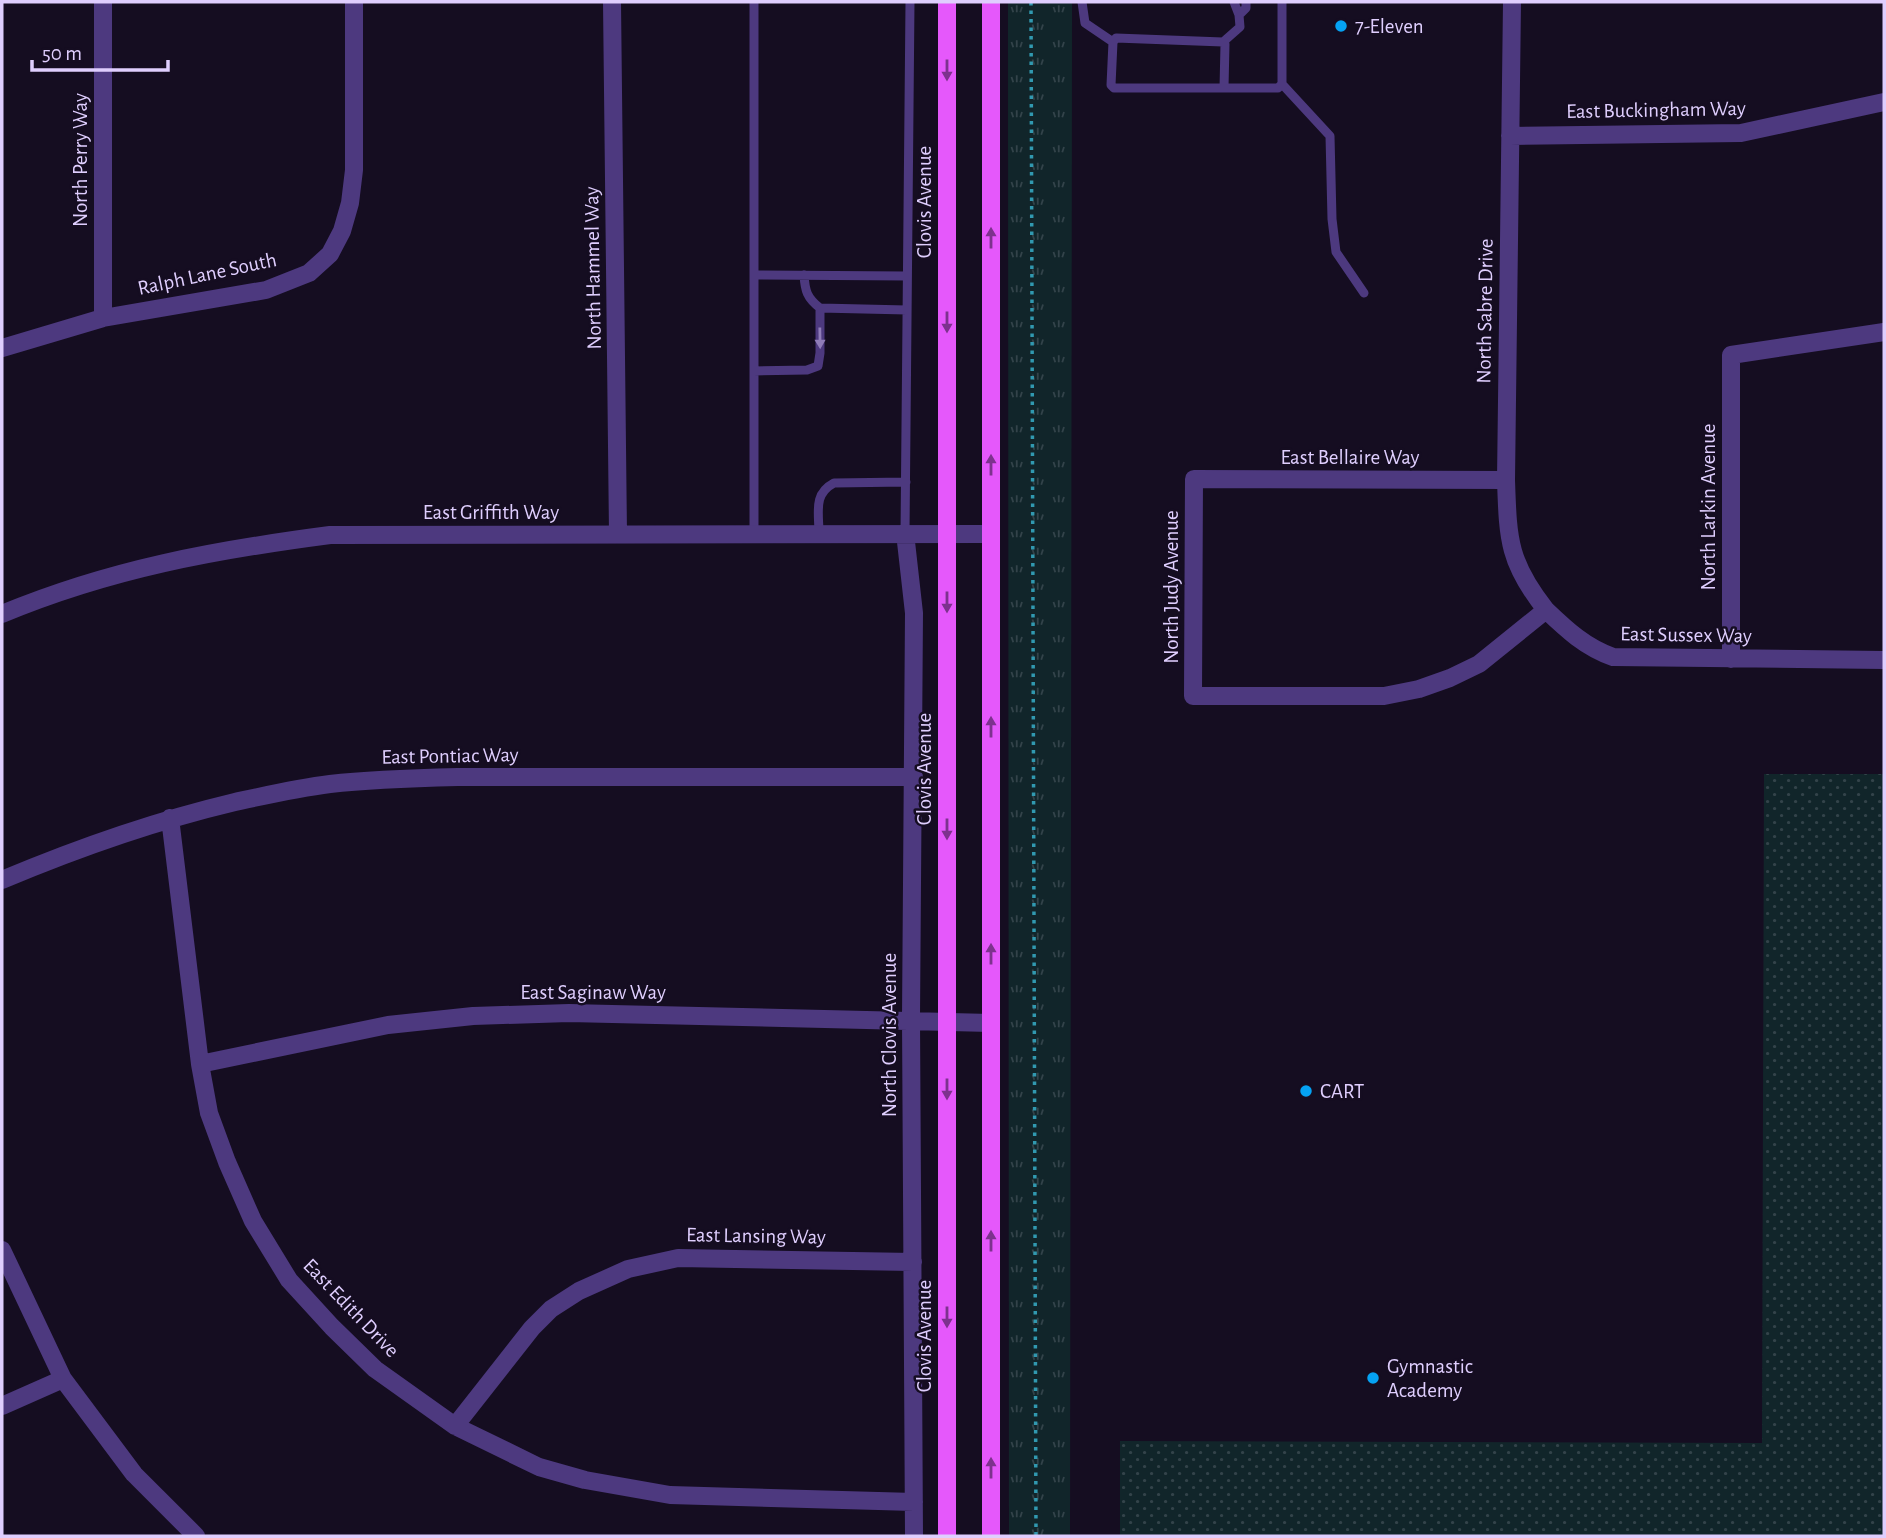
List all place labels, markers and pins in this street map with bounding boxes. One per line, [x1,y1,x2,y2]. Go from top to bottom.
place label: 7-Eleven [1355,16,1424,37]
marker: 7-Eleven [1333,18,1349,34]
place label: CART [1320,1081,1364,1102]
marker: CART [1298,1083,1314,1099]
place label: Gymnastic Academy [1387,1356,1473,1401]
marker: Gymnastic Academy [1365,1370,1381,1386]

